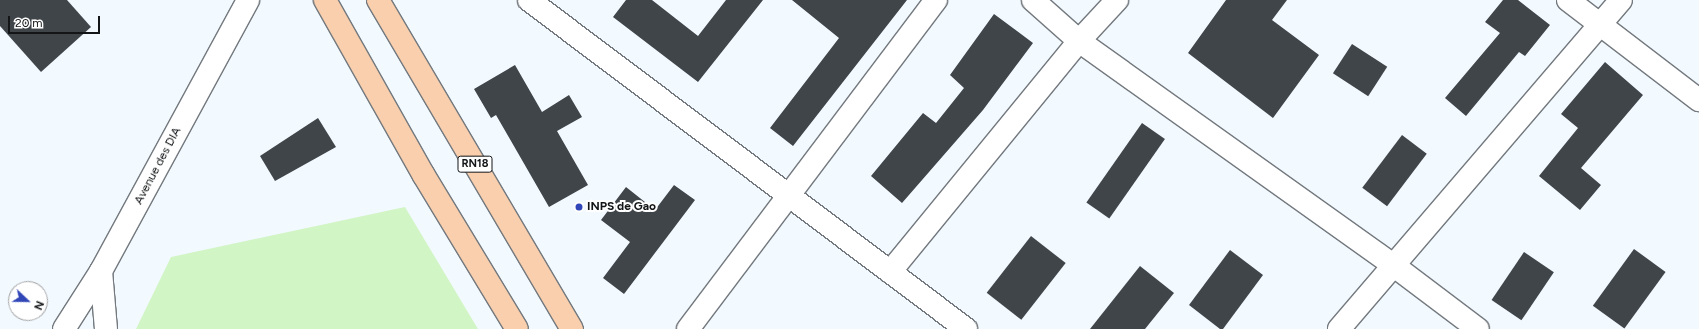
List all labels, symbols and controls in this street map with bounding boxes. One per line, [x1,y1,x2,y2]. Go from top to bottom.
scale bar [10,8,102,34]
text: 20 m [15,16,43,30]
street label: Avenue des DIA [132,125,184,207]
road number: RN18 [457,155,493,173]
place label: INPS de Gao [587,200,656,214]
marker: INPS de Gao [574,202,584,212]
north arrow [8,281,48,321]
text: N [31,299,46,312]

